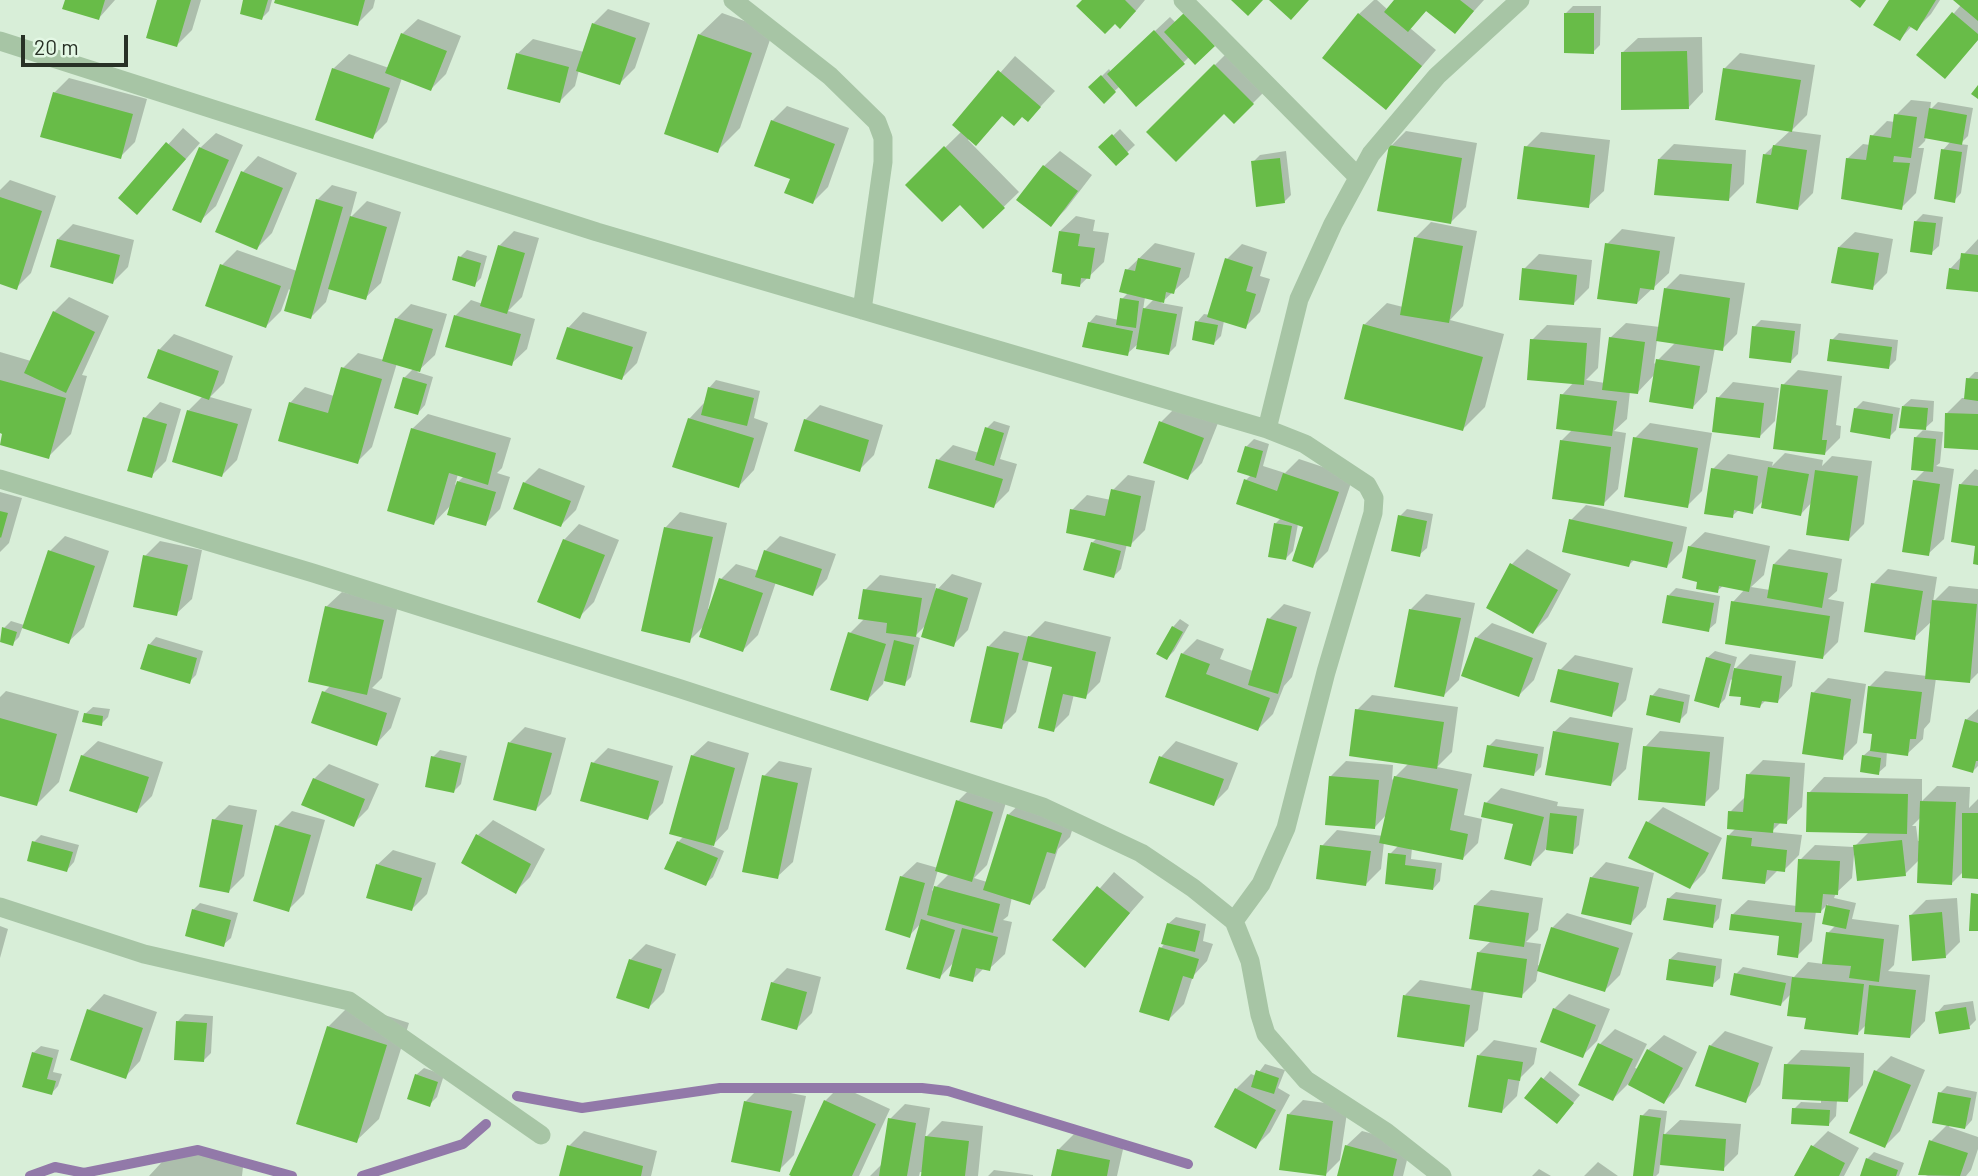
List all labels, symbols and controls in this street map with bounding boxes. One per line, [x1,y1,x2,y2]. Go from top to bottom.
scale bar [24,21,131,65]
text: 20 m [34,34,79,59]

